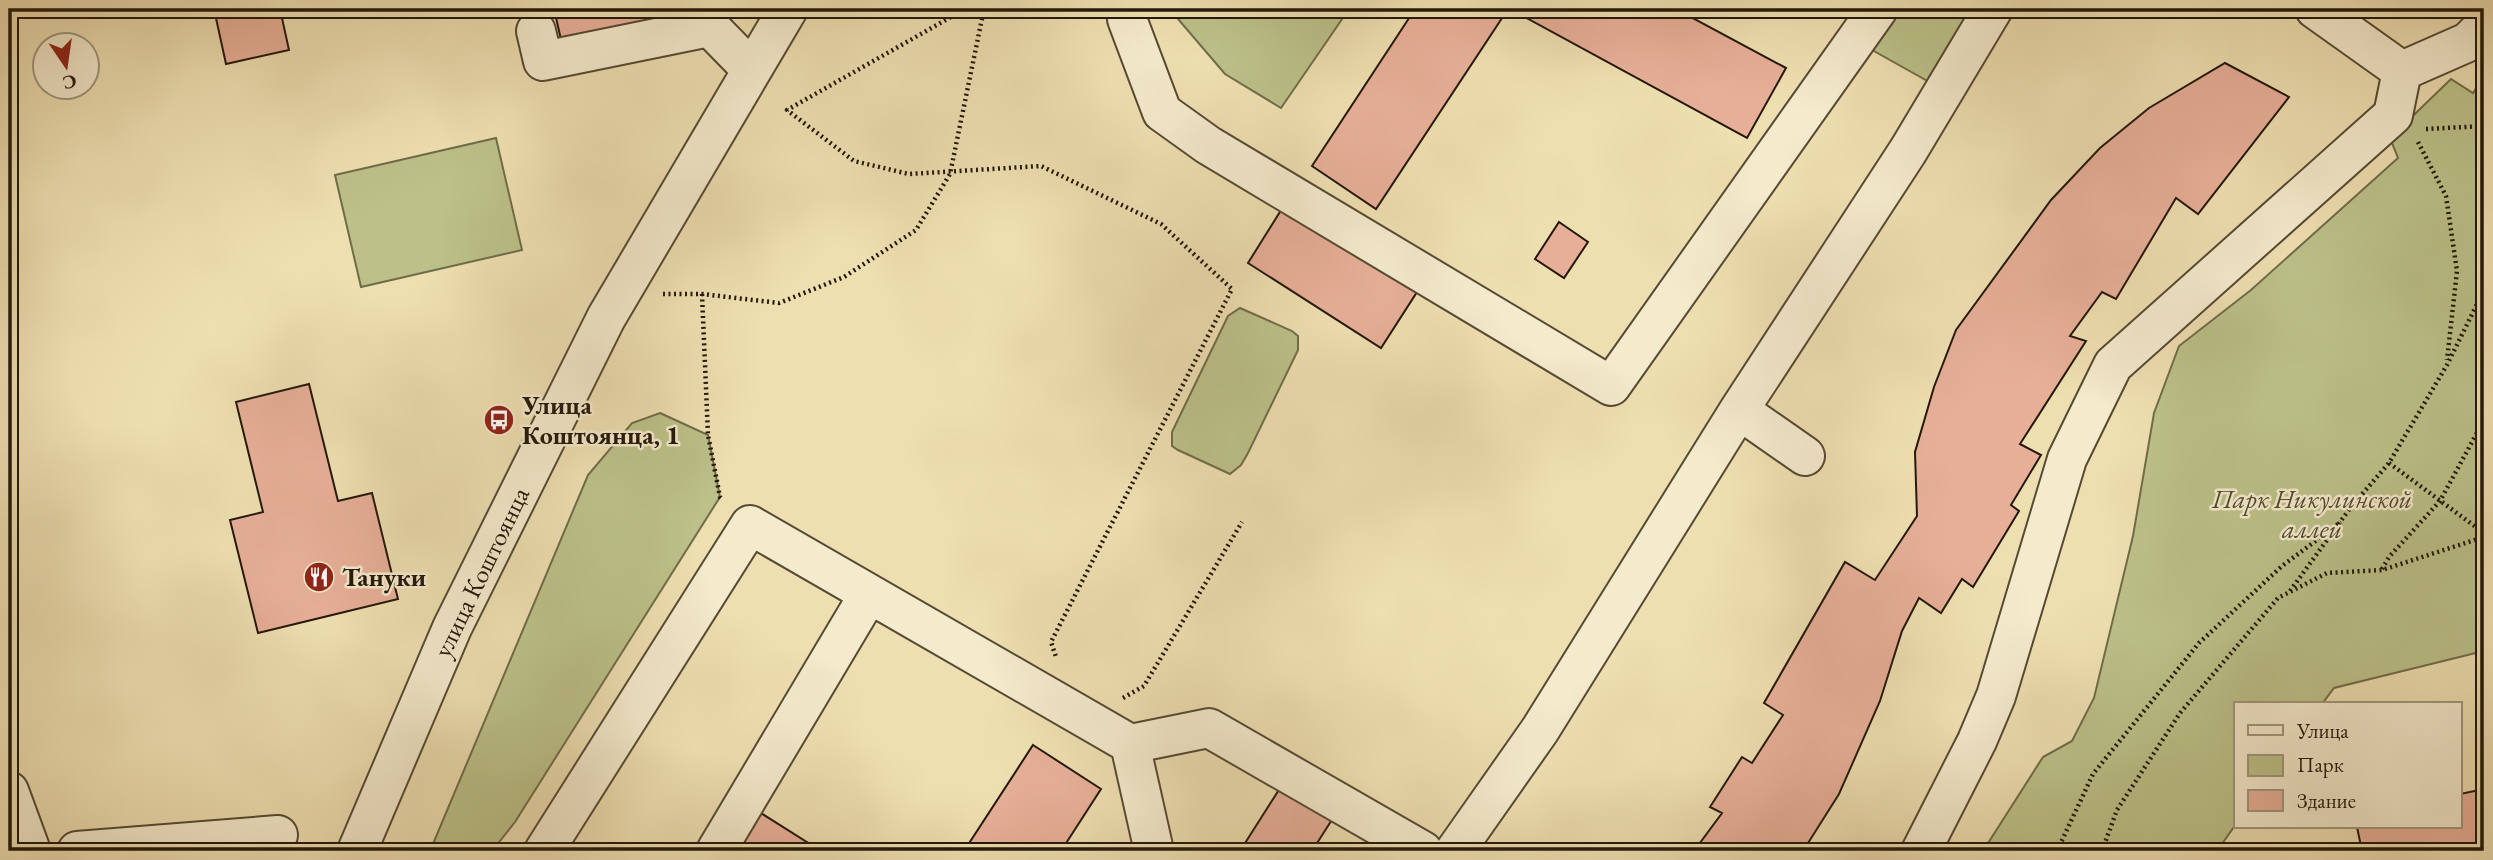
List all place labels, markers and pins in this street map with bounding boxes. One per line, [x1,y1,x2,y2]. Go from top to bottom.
place label: Улица Коштоянца, 1 [521,388,680,452]
bus stop icon: Улица Коштоянца, 1 [482,403,516,437]
restaurant icon: Тануки [302,560,336,594]
place label: Тануки [342,560,426,594]

